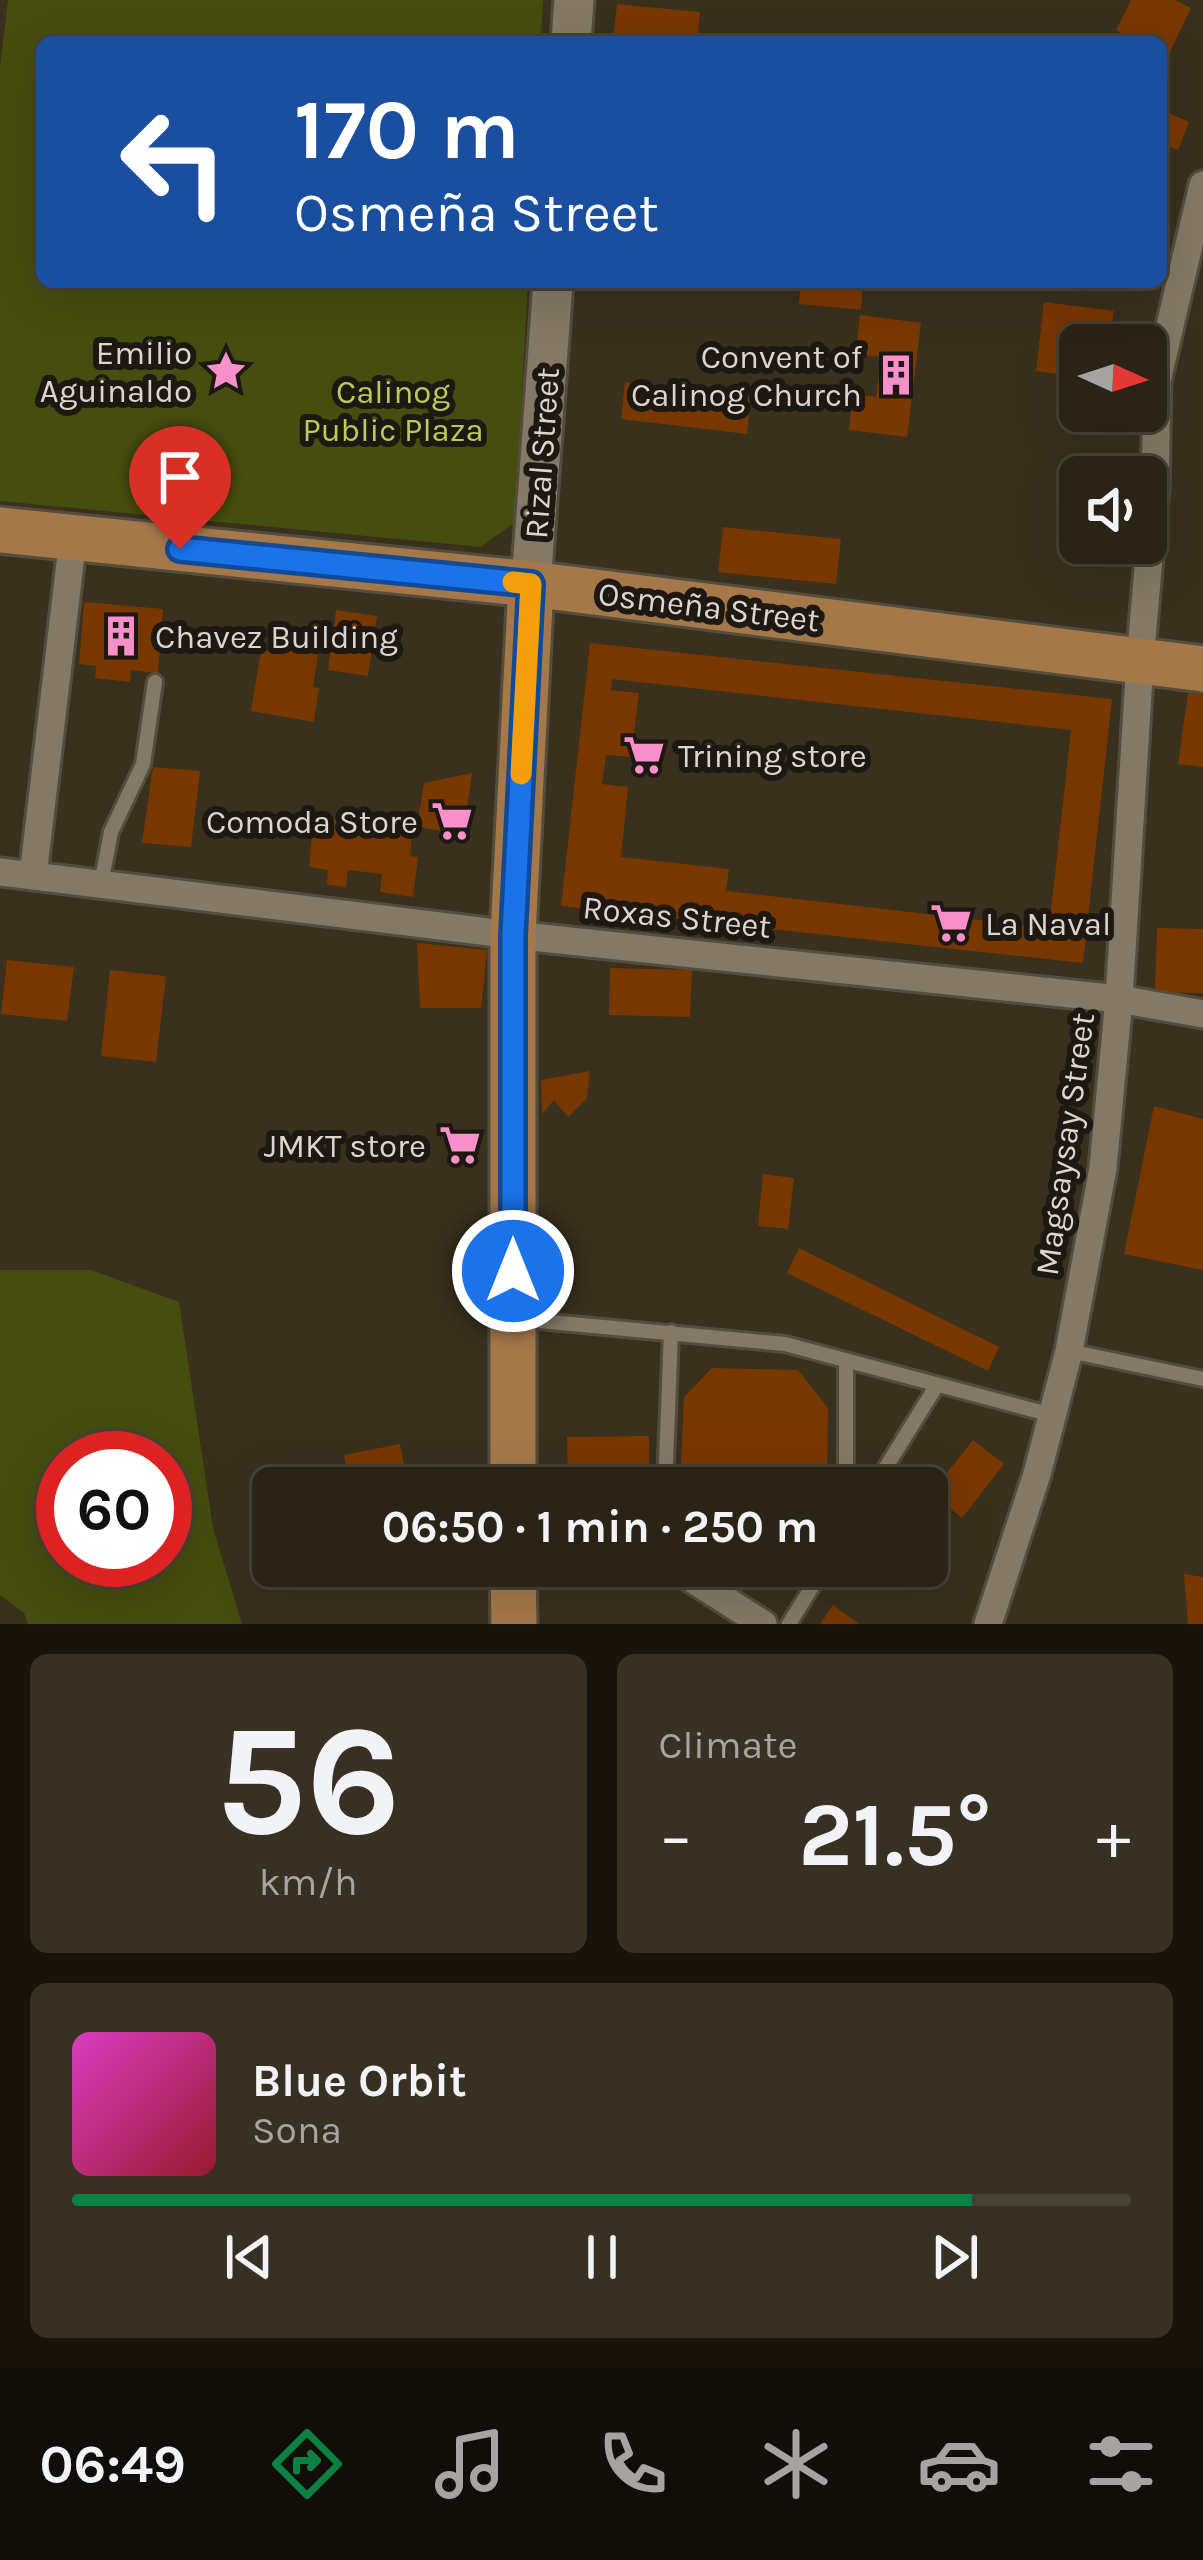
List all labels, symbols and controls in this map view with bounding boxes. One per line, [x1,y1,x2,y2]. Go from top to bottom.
text: 170 m [294,81,520,179]
icon: left [96,84,252,240]
text: Osmeña Street [294,181,659,245]
north arrow [1059,324,1167,432]
map controls [1059,324,1167,564]
place label: Emilio Aguinaldo [40,334,192,410]
place label: Convent of Calinog Church [631,338,863,414]
place icon: Emilio Aguinaldo [203,348,249,394]
building icon: Convent of Calinog Church [873,352,919,398]
street label: Rizal Street [517,366,567,540]
park label: Calinog Public Plaza [302,373,484,449]
pin [129,426,231,549]
icon: arrive [147,444,213,510]
button: sound [1059,456,1167,564]
street label: Osmeña Street [596,575,822,639]
building icon: Chavez Building [98,613,144,659]
place label: Chavez Building [155,618,398,656]
supermarket icon: Trining store [621,732,667,778]
place label: Trining store [678,737,867,775]
supermarket icon: Comoda Store [429,798,475,844]
place label: Comoda Store [206,803,418,841]
street label: Roxas Street [581,888,773,946]
supermarket icon: La Naval [928,900,974,946]
place label: La Naval [985,905,1111,943]
street label: Magsaysay Street [1028,1010,1102,1278]
supermarket icon: JMKT store [437,1122,483,1168]
place label: JMKT store [264,1127,426,1165]
position arrow [450,1208,576,1334]
speed limit sign: 60 [36,1431,192,1587]
text: 06:50 · 1 min · 250 m [382,1501,818,1553]
text: 56 [216,1690,401,1872]
text: Climate [659,1722,798,1768]
text: 21.5° [798,1782,991,1888]
text: − [659,1797,693,1875]
text: + [1096,1797,1131,1875]
text: km/h [259,1859,358,1905]
text: Blue Orbit [252,2055,467,2107]
text: Sona [252,2107,342,2153]
icon: previous [216,2224,282,2290]
icon: pause [569,2224,635,2290]
icon: next [922,2224,988,2290]
icon: directions [265,2422,349,2506]
icon: music [428,2422,512,2506]
icon: phone [591,2422,675,2506]
icon: climate [754,2422,838,2506]
icon: car [917,2422,1001,2506]
icon: filters [1079,2422,1163,2506]
text: 06:49 [39,2432,186,2496]

